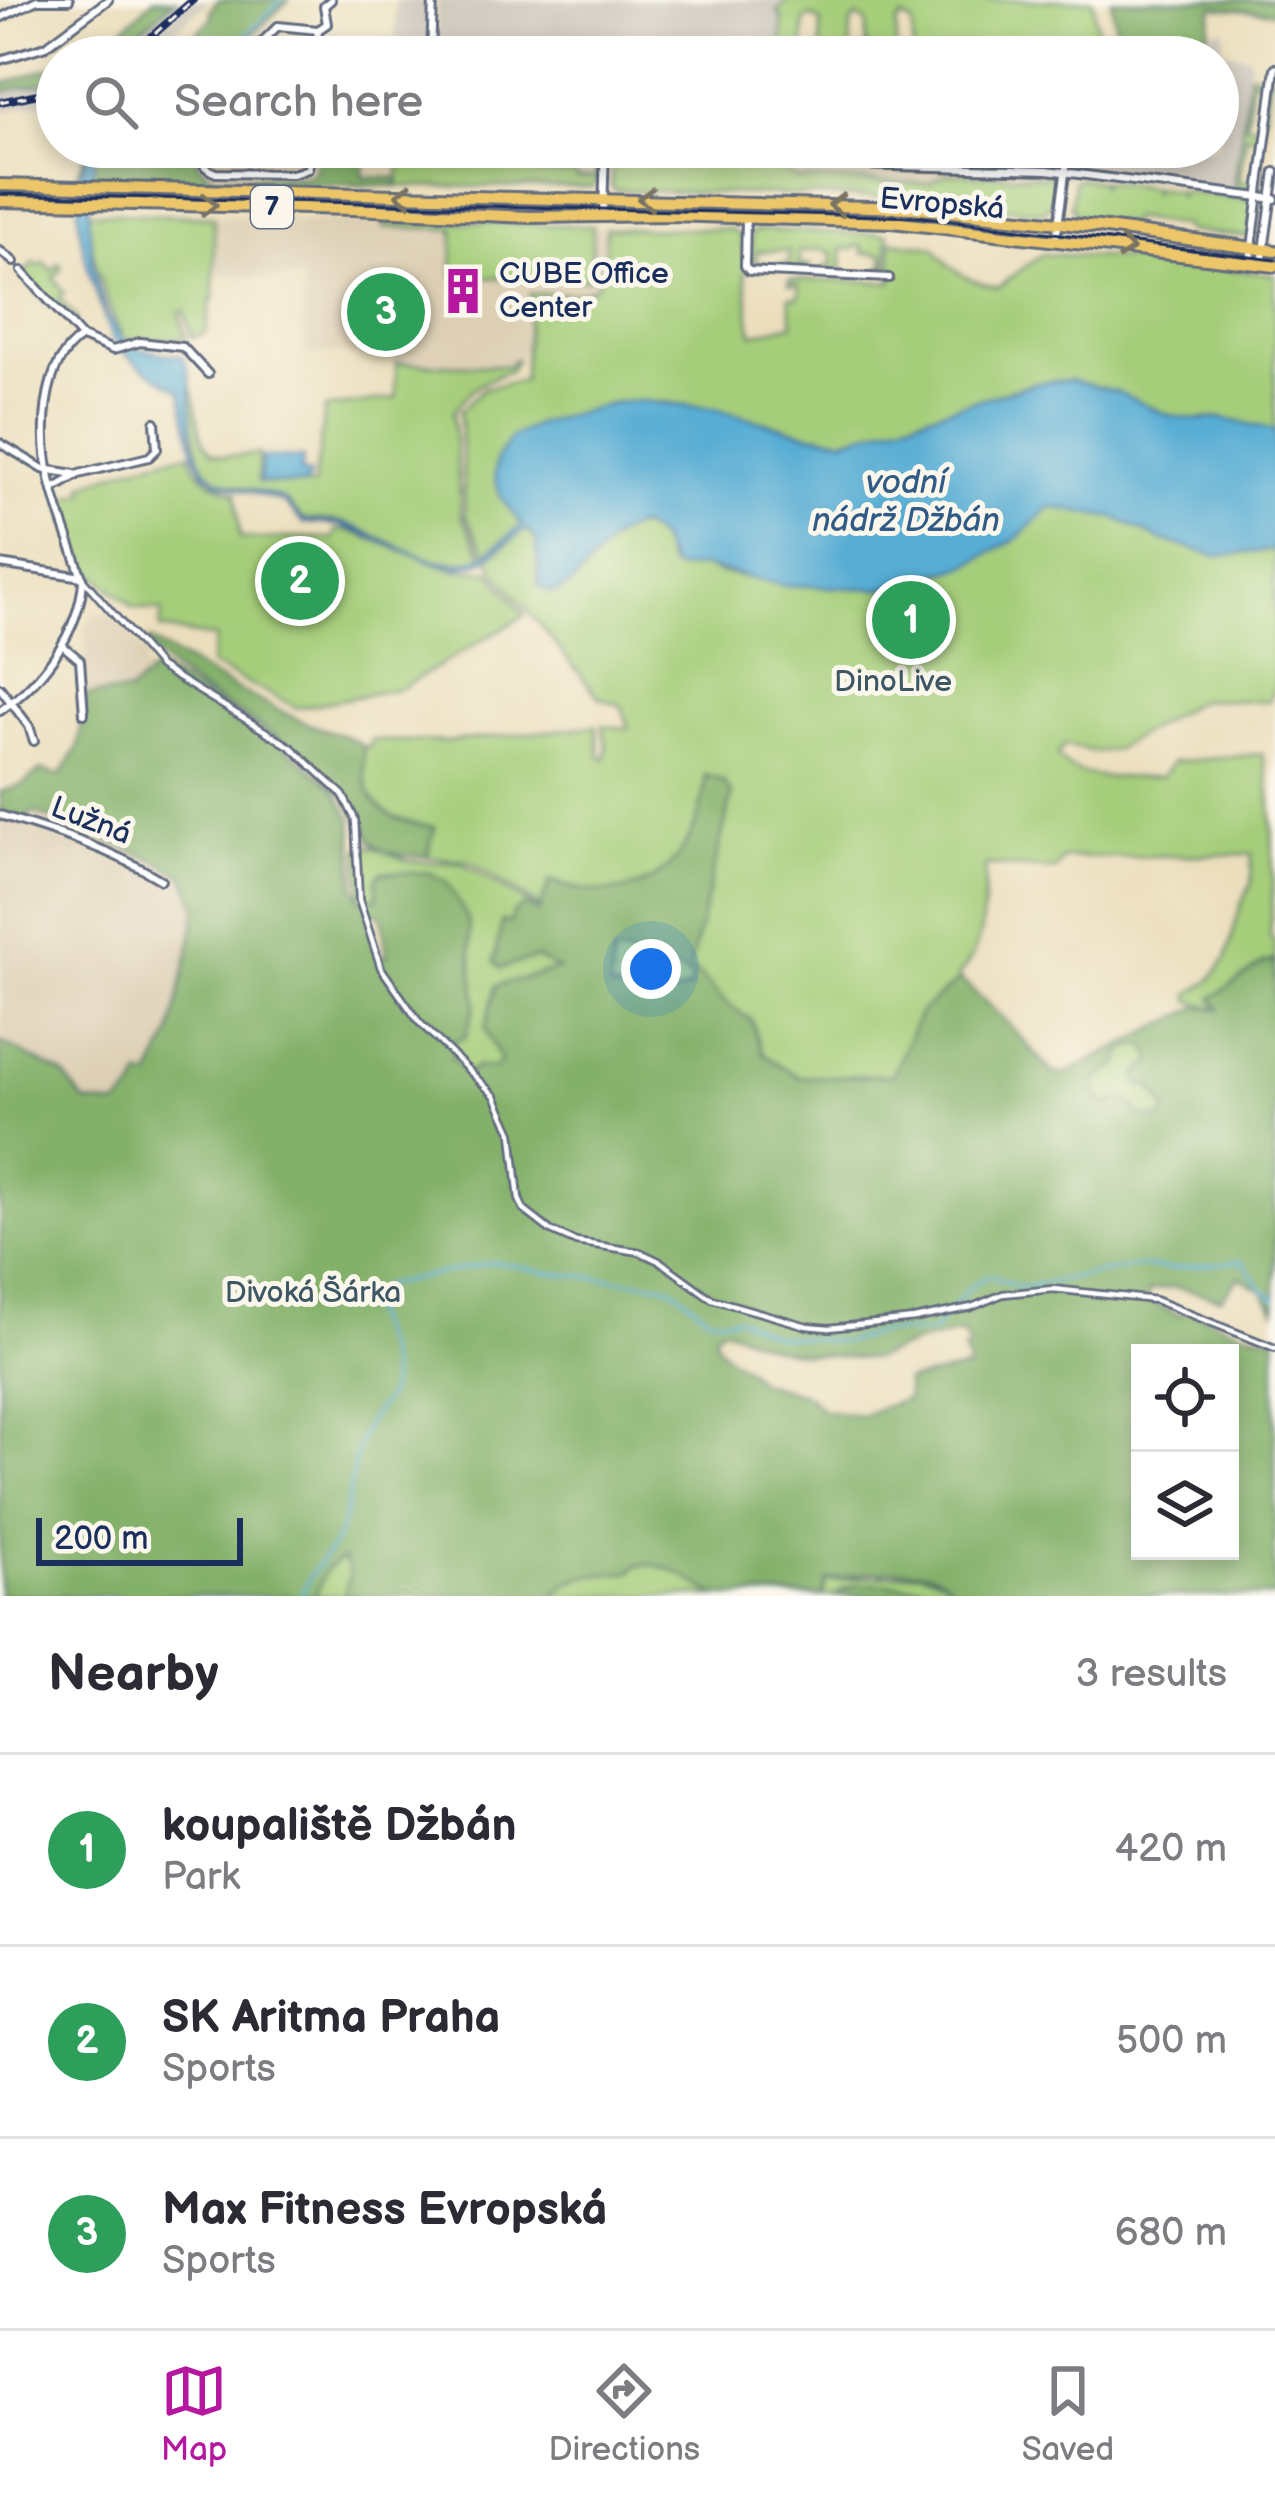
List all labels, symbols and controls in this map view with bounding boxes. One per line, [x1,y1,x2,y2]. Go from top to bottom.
search box [36,36,1239,168]
icon: search [78,69,144,135]
text: Search here [174,75,423,130]
street label: Evropská [878,181,1006,227]
one-way arrow [394,182,413,208]
road number: 7 [251,186,293,228]
one-way arrow [636,187,655,213]
one-way arrow [200,192,219,218]
one-way arrow [827,192,846,218]
one-way arrow [1117,235,1136,260]
place label: CUBE Office Center [499,256,669,326]
building icon: CUBE Office Center [438,266,488,316]
pin: 3 [347,267,425,357]
water label: vodní nádrž Džbán [812,463,1000,541]
pin: 2 [261,536,339,626]
pin: 1 [872,575,950,665]
park label: DinoLive [834,664,952,700]
street label: Lužná [46,789,136,853]
your location [621,939,681,999]
park label: Divoká Šárka [225,1275,401,1311]
map controls [1131,1344,1239,1560]
button: locate [1131,1344,1239,1452]
button: layers [1131,1452,1239,1560]
scale bar [36,1512,243,1565]
text: 200 m [54,1519,148,1559]
text: Nearby [48,1644,219,1705]
text: 3 results [1075,1651,1227,1698]
text: koupaliště Džbán [162,1799,517,1854]
text: 1 [79,1826,95,1873]
text: 420 m [1114,1826,1227,1873]
text: Park [162,1854,240,1901]
text: SK Aritma Praha [162,1991,500,2046]
text: 2 [75,2018,99,2065]
text: 500 m [1116,2018,1227,2065]
text: Sports [162,2046,276,2093]
text: Max Fitness Evropská [162,2183,607,2238]
text: 3 [76,2210,98,2257]
text: 680 m [1115,2210,1227,2257]
text: Sports [162,2238,276,2285]
tab: Map [161,2358,227,2470]
tab: Directions [548,2358,700,2470]
tab: Saved [1022,2358,1114,2470]

